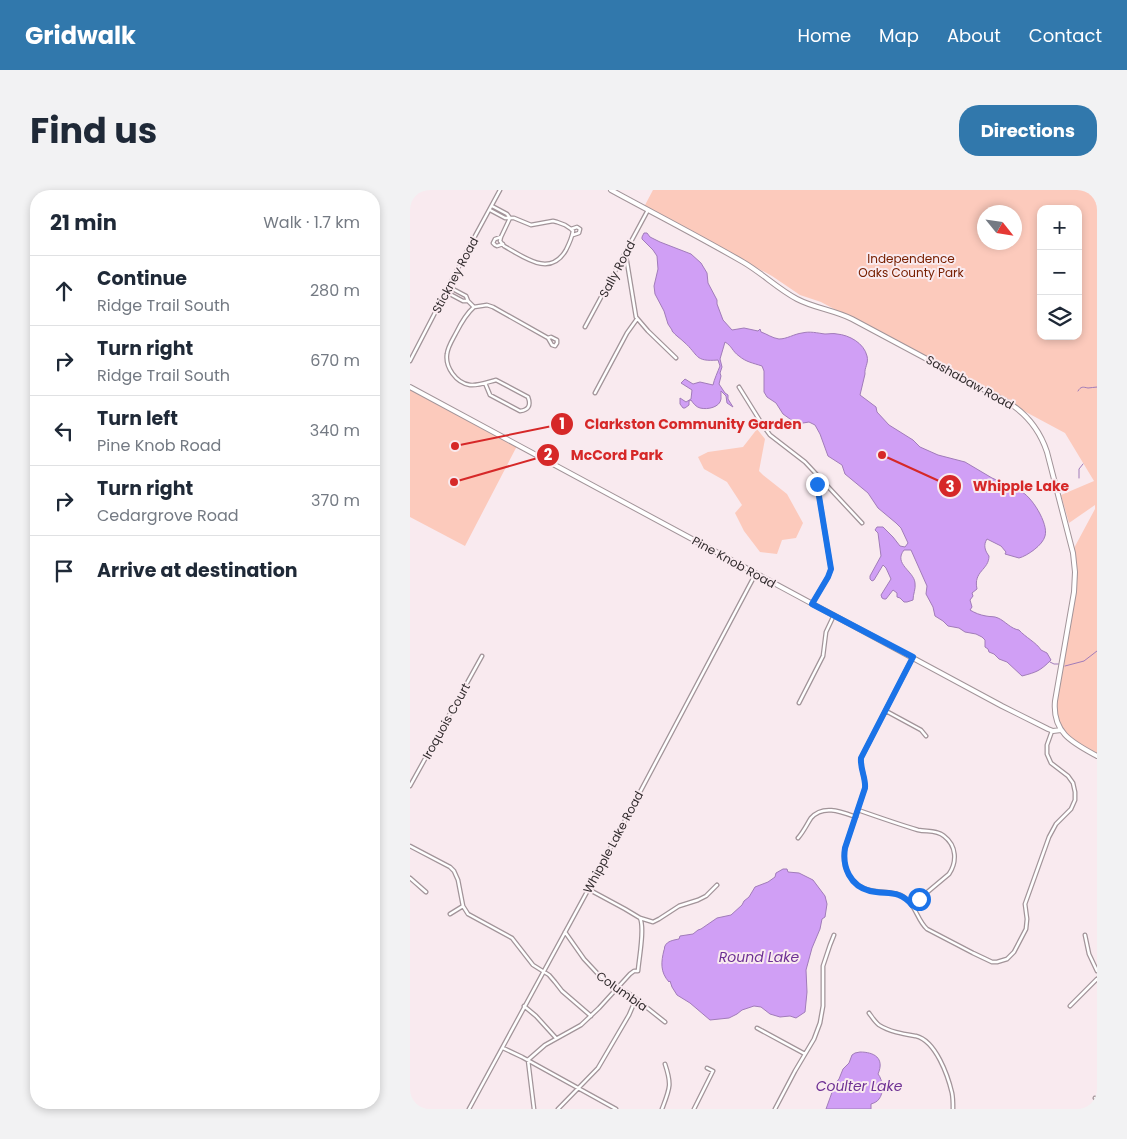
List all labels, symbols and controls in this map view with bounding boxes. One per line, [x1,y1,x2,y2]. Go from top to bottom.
text: Gridwalk [25,19,136,52]
text: Home [797,23,851,48]
text: Map [879,23,919,48]
text: About [947,23,1001,48]
text: Contact [1029,23,1102,48]
button: Directions [959,105,1097,156]
text: Find us [30,106,157,155]
north arrow [977,205,1022,250]
map controls [1037,205,1082,340]
button: + [1037,205,1082,250]
text: 21 min [50,208,117,237]
text: Walk · 1.7 km [263,211,360,234]
street label: Stickney Road [428,234,482,316]
street label: Sally Road [595,238,639,300]
park label: Independence Oaks County Park [858,250,965,281]
button: − [1037,250,1082,295]
text: Continue [97,265,187,292]
icon: ahead [50,277,78,305]
text: 280 m [310,279,360,302]
text: Ridge Trail South [97,294,230,317]
button: layers [1037,295,1082,340]
text: Turn right [97,335,193,362]
icon: right [50,347,78,375]
text: 670 m [310,349,360,372]
street label: Sashabaw Road [923,351,1017,413]
text: Ridge Trail South [97,364,230,387]
text: Turn left [97,405,178,432]
callout: Clarkston Community Garden [550,409,812,438]
text: 1 [559,413,565,434]
text: Clarkston Community Garden [584,414,802,434]
icon: left [50,417,78,445]
text: 340 m [310,419,360,442]
text: Pine Knob Road [97,434,221,457]
callout: McCord Park [536,440,673,469]
text: 2 [544,444,553,465]
text: McCord Park [571,445,663,465]
callout: Whipple Lake [938,472,1079,501]
route end [806,473,829,496]
text: Turn right [97,475,193,502]
text: 3 [945,476,955,497]
text: Whipple Lake [973,476,1070,496]
icon: right [50,487,78,515]
text: 370 m [311,489,360,512]
text: Cedargrove Road [97,504,239,527]
street label: Pine Knob Road [689,532,779,592]
icon: arrive [50,557,78,585]
text: Arrive at destination [97,557,298,584]
street label: Iroquois Court [418,680,474,762]
street label: Whipple Lake Road [579,788,647,896]
route start [908,888,931,911]
water label: Round Lake [719,947,800,967]
street label: Columbia [593,967,651,1015]
water label: Coulter Lake [816,1076,903,1096]

